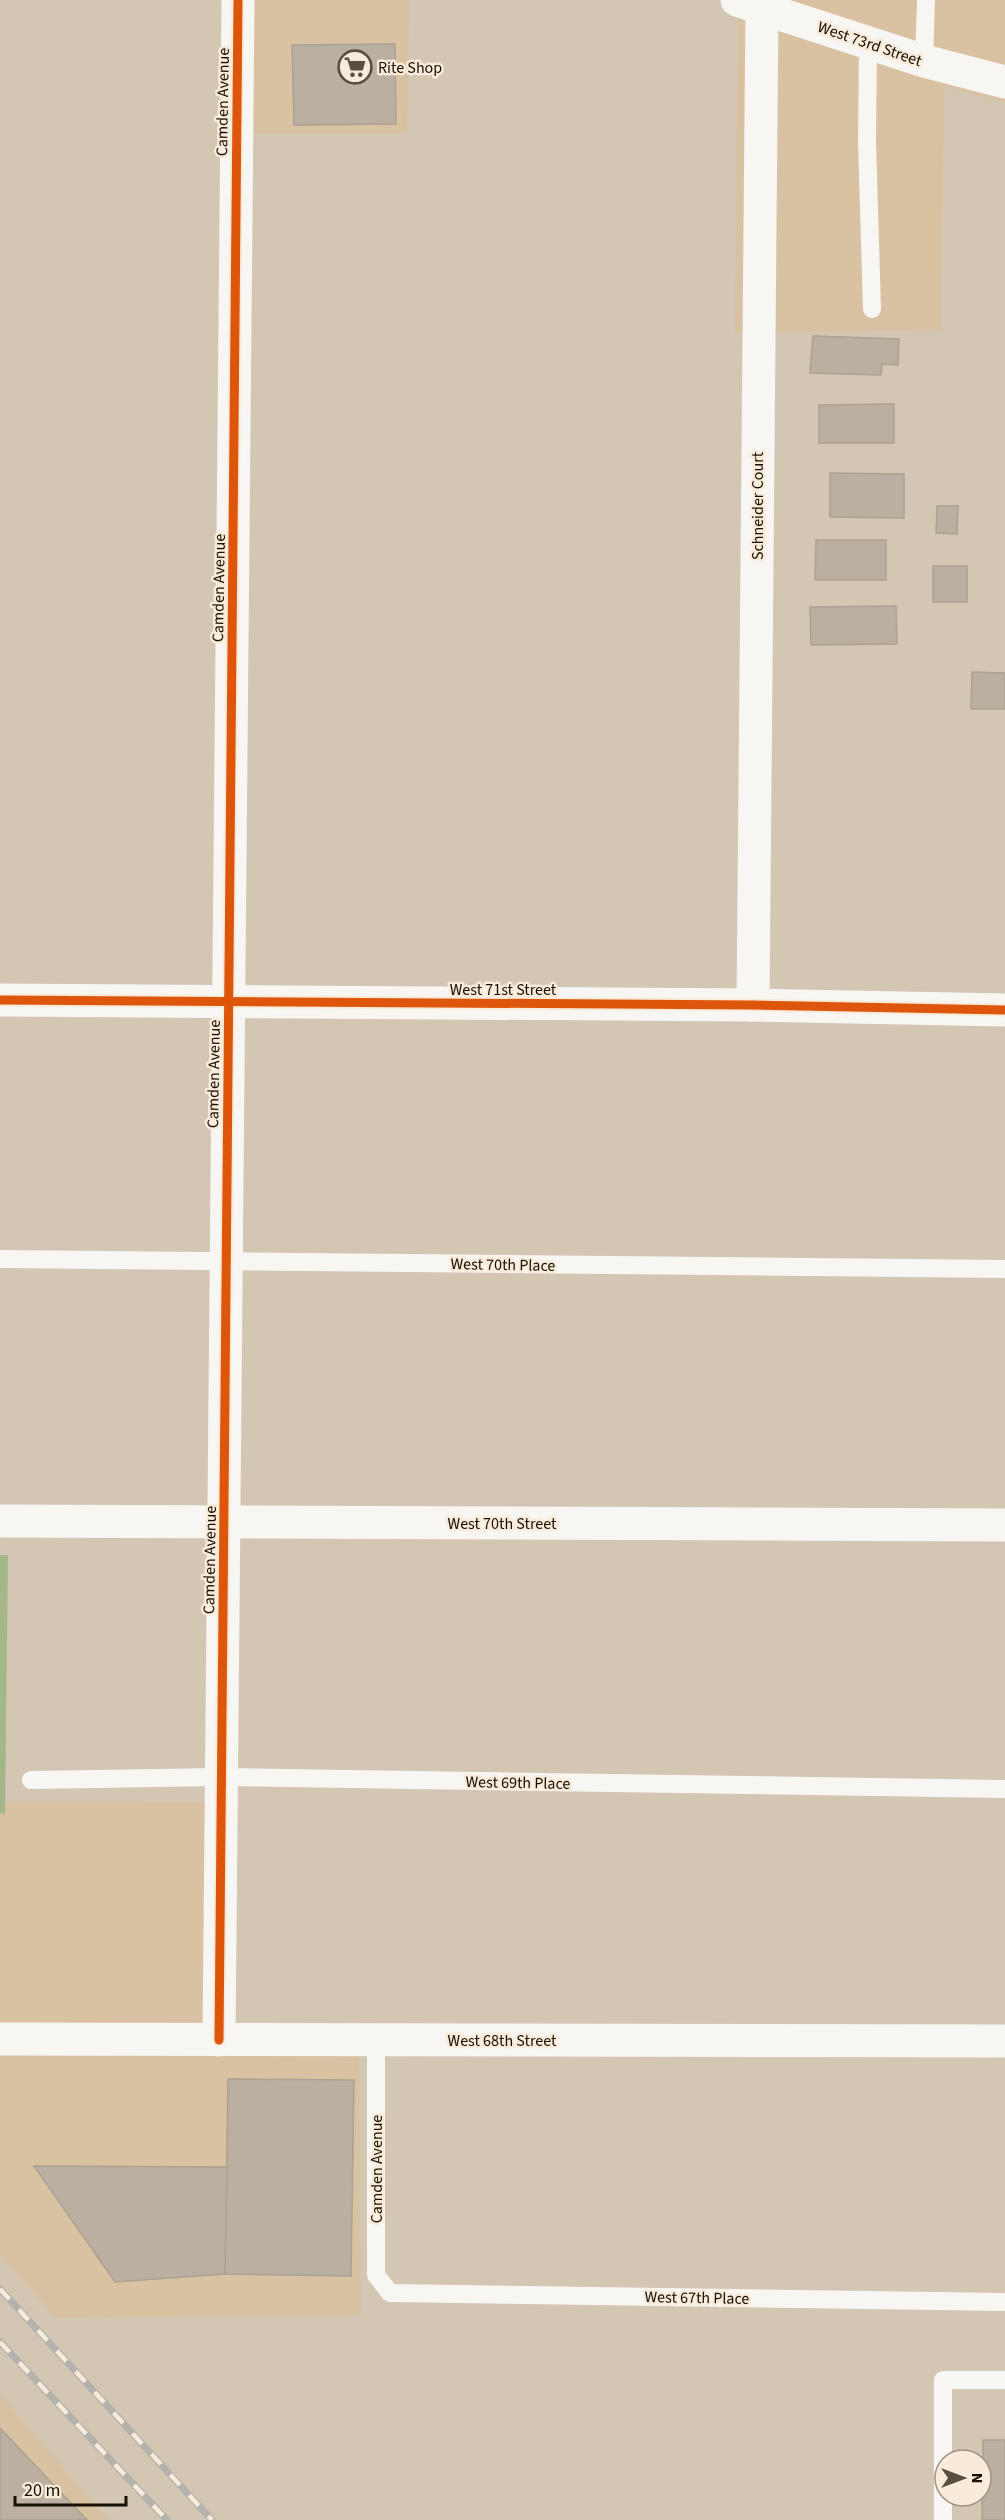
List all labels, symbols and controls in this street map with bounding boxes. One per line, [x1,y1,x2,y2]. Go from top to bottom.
street label: West 73rd Street [815,16,925,72]
street label: Camden Avenue [211,47,235,156]
supermarket icon: Rite Shop [337,49,373,85]
place label: Rite Shop [378,57,442,79]
street label: Schneider Court [747,451,769,560]
street label: Camden Avenue [207,533,231,642]
street label: West 71st Street [450,979,557,1001]
street label: Camden Avenue [202,1019,226,1128]
street label: West 70th Place [450,1253,556,1277]
street label: Camden Avenue [198,1505,222,1614]
street label: West 70th Street [448,1513,557,1535]
street label: West 69th Place [465,1771,571,1795]
street label: West 68th Street [448,2030,557,2052]
street label: Camden Avenue [366,2115,388,2223]
street label: West 67th Place [644,2286,750,2310]
north arrow [933,2448,993,2508]
scale bar [15,2469,126,2507]
text: N [966,2473,988,2483]
text: 20 m [24,2478,60,2503]

